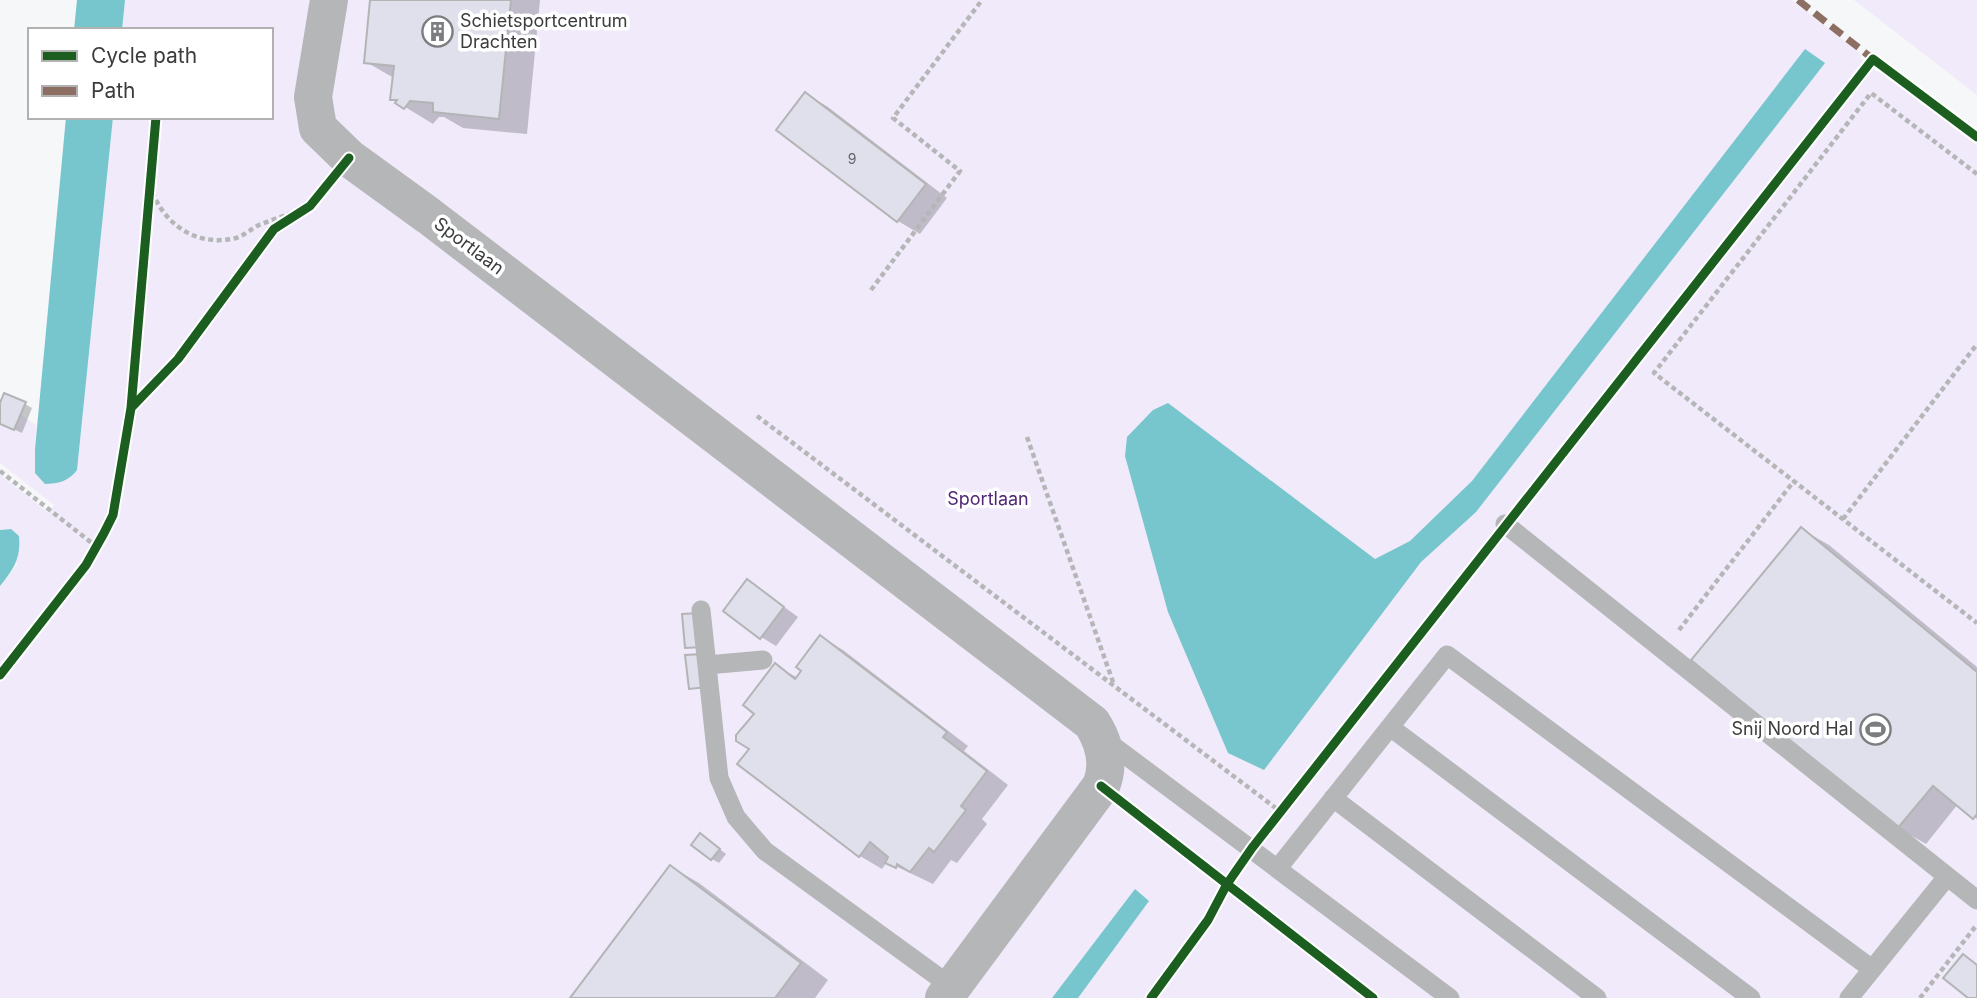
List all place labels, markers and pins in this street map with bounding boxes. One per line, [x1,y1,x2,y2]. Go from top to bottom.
place label: Schietsportcentrum Drachten [460,10,628,52]
building icon: Schietsportcentrum Drachten [420,14,454,48]
sports icon: Snij Noord Hal [1859,712,1893,746]
place label: Snij Noord Hal [1731,718,1853,739]

